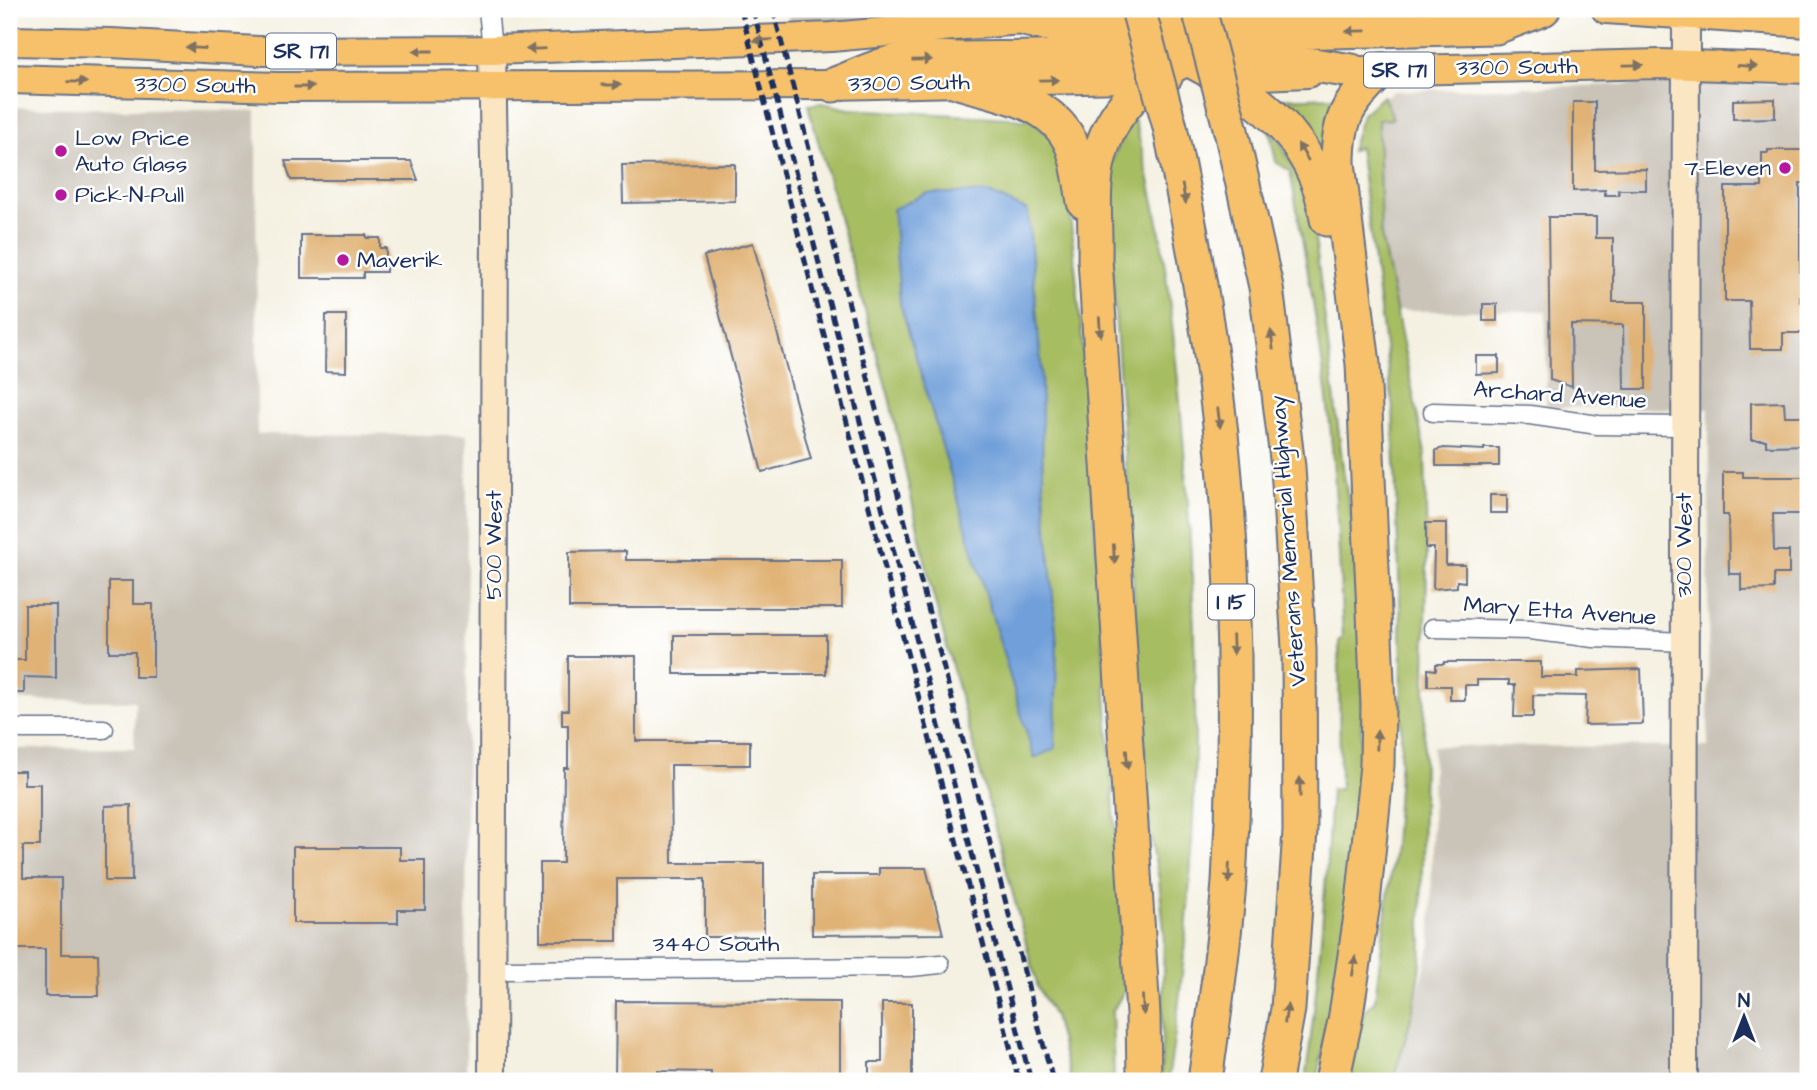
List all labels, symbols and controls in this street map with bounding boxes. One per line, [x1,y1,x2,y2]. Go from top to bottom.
one-way arrow [1345,25,1367,36]
road number: SR 171 [266,34,336,68]
one-way arrow [752,34,774,45]
one-way arrow [185,42,207,53]
one-way arrow [525,43,547,54]
one-way arrow [412,45,434,56]
street label: 3300 South [1456,50,1579,84]
road number: SR 171 [1364,52,1434,88]
one-way arrow [911,54,933,66]
one-way arrow [1622,59,1644,71]
one-way arrow [1737,61,1759,72]
street label: 3300 South [848,66,971,100]
street label: 3300 South [134,68,257,102]
one-way arrow [1038,74,1060,85]
one-way arrow [66,76,88,87]
one-way arrow [600,79,622,91]
one-way arrow [294,81,316,93]
place label: Low Price Auto Glass [75,122,190,180]
one-way arrow [1296,142,1309,161]
marker: Low Price Auto Glass [53,143,69,159]
place label: 7-Eleven [1684,152,1771,184]
marker: 7-Eleven [1777,160,1793,176]
place label: Pick-N-Pull [75,179,184,211]
one-way arrow [1178,183,1189,205]
marker: Pick-N-Pull [53,187,69,203]
place label: Maverik [357,244,442,276]
marker: Maverik [335,252,351,268]
one-way arrow [1094,316,1105,338]
one-way arrow [1267,329,1278,351]
street label: Archard Avenue [1472,373,1648,417]
street label: Veterans Memorial Highway [1262,394,1315,688]
one-way arrow [1213,407,1224,429]
street label: 500 West [478,490,510,600]
street label: 300 West [1668,492,1700,597]
one-way arrow [1108,543,1119,565]
road number: I 15 [1208,584,1254,620]
street label: Mary Etta Avenue [1462,588,1657,635]
one-way arrow [1228,634,1239,656]
one-way arrow [1372,729,1383,751]
one-way arrow [1122,748,1133,770]
one-way arrow [1294,776,1306,798]
one-way arrow [1223,862,1234,884]
street label: 3440 South [653,928,780,960]
one-way arrow [1348,955,1359,977]
north arrow [1708,982,1778,1052]
text: N [1738,988,1750,1015]
one-way arrow [1137,994,1148,1016]
one-way arrow [1281,1003,1292,1025]

